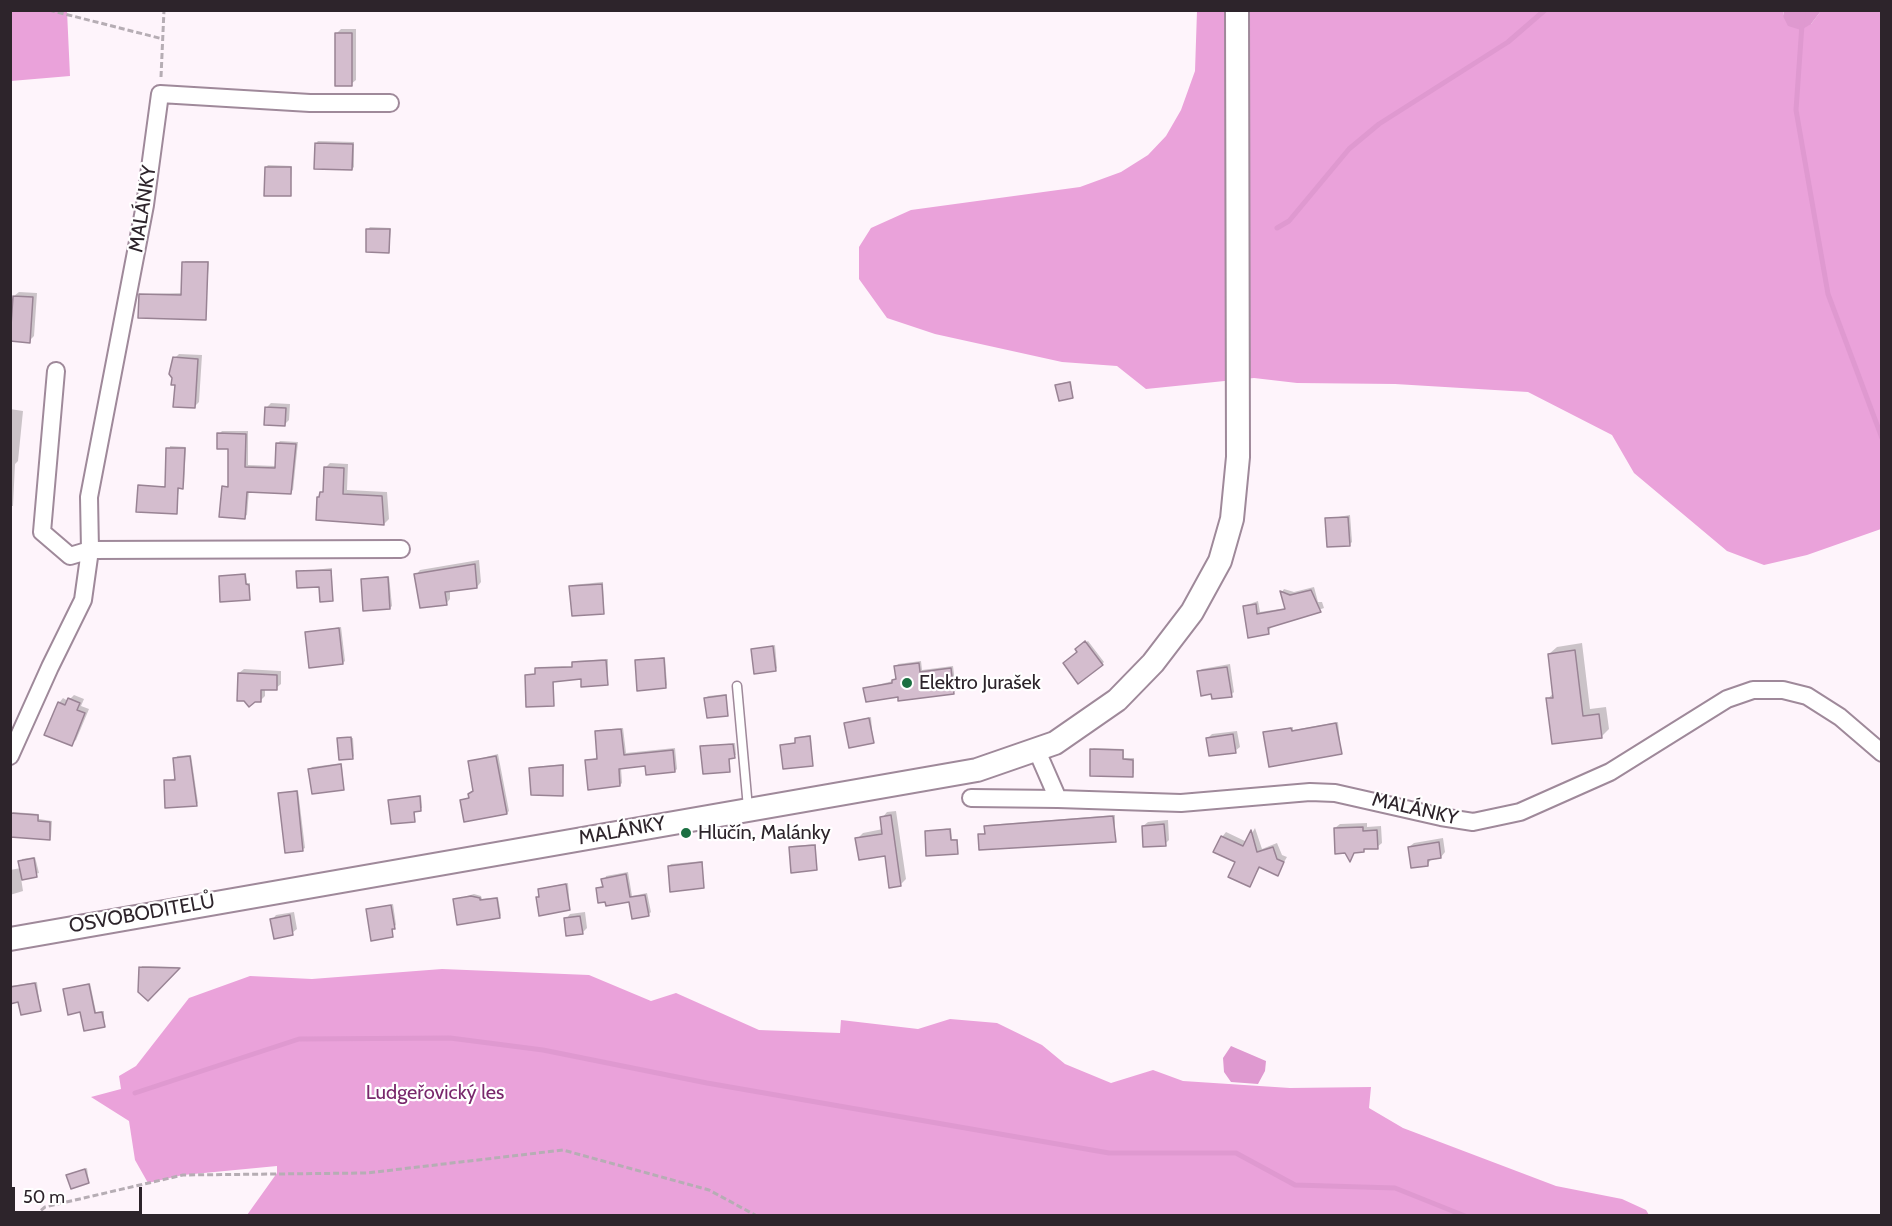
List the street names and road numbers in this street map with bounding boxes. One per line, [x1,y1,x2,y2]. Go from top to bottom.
street label: MALÁNKY [124,164,162,254]
street label: MALÁNKY [1370,787,1460,831]
street label: MALÁNKY [577,812,667,850]
street label: OSVOBODITELŮ [67,889,217,939]

